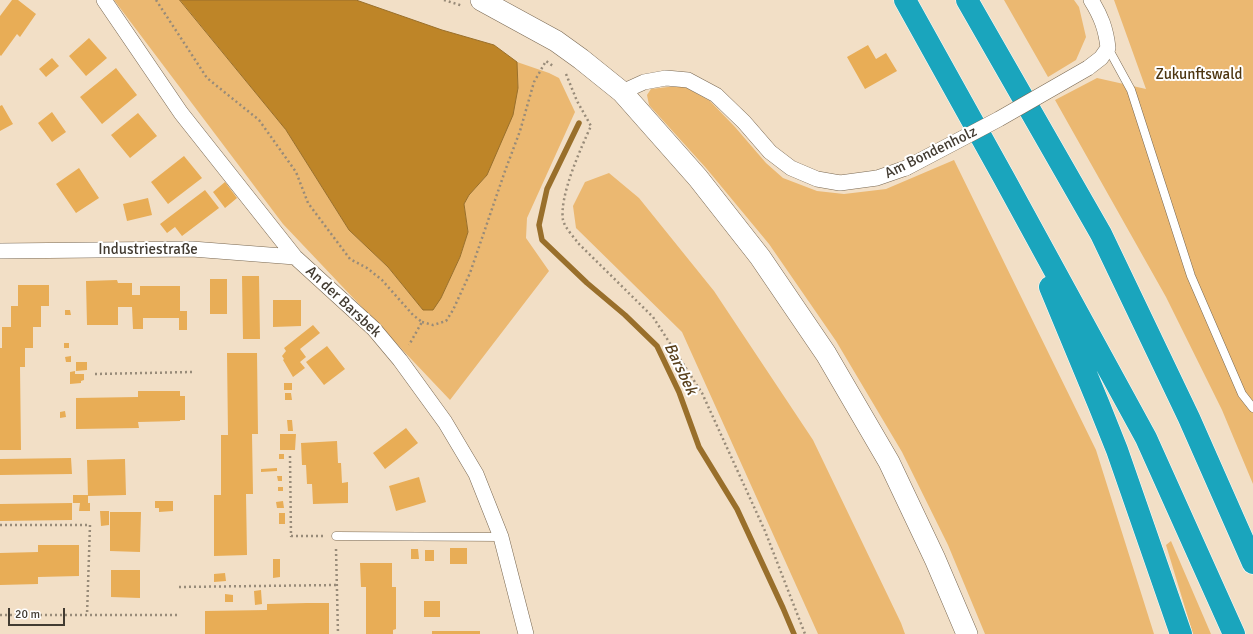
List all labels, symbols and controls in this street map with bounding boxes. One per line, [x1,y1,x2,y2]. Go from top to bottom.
park label: Zukunftswald [1156,66,1242,84]
street label: Am Bondenholz [882,123,980,183]
street label: Industriestraße [98,241,198,259]
street label: An der Barsbek [302,262,384,342]
water label: Barsbek [659,340,701,398]
scale bar [10,600,67,626]
text: 20 m [15,607,40,622]

